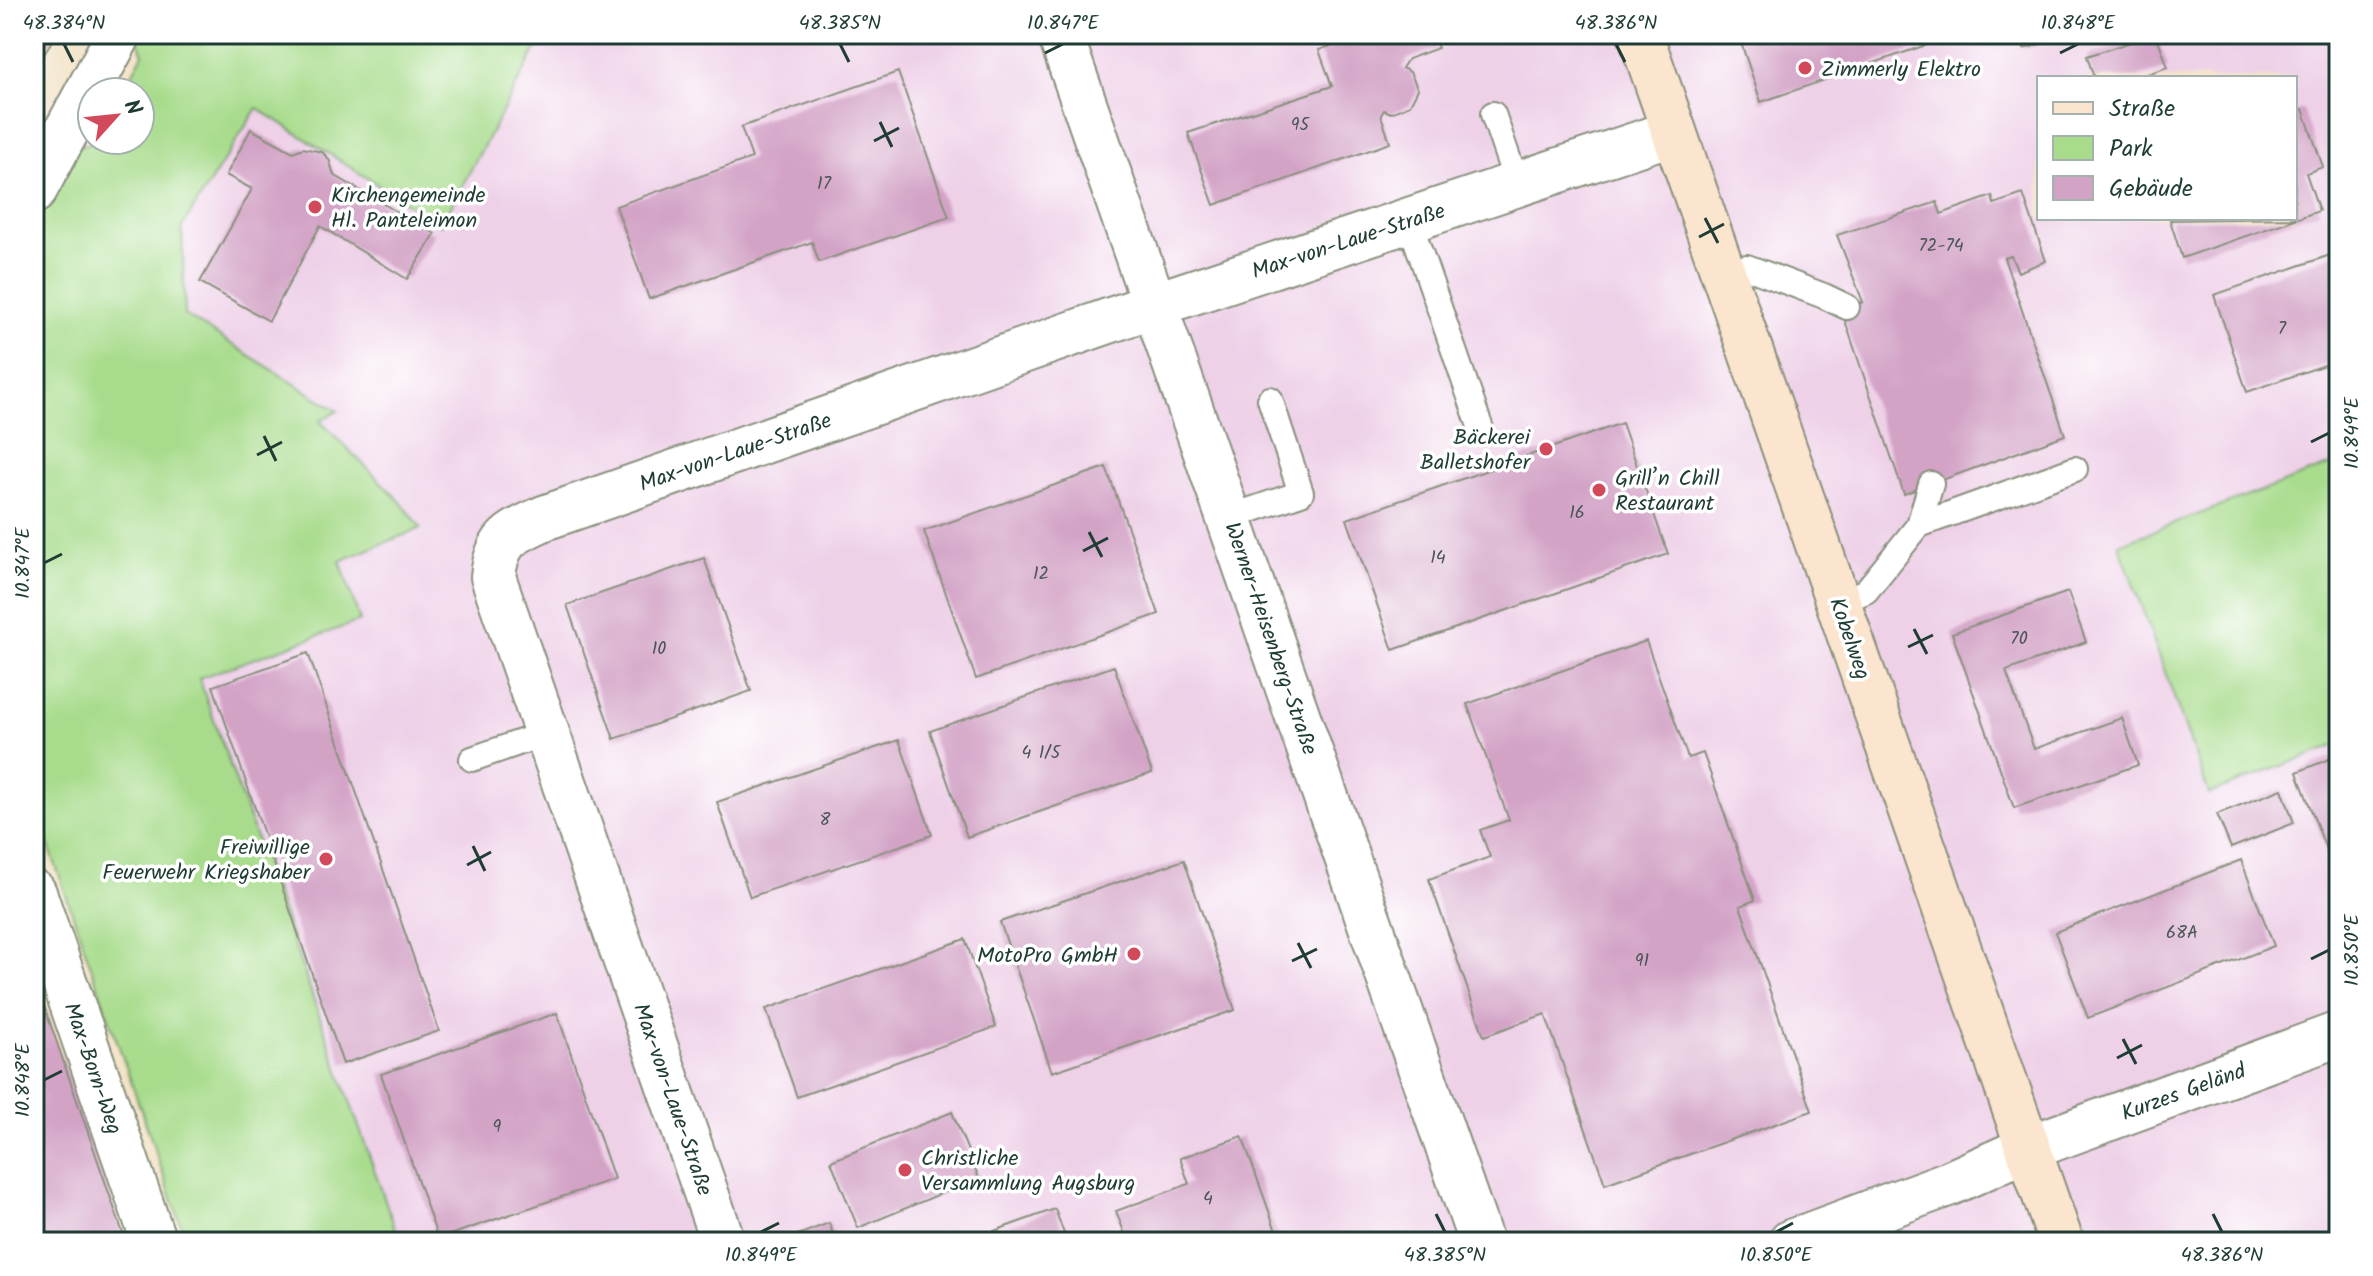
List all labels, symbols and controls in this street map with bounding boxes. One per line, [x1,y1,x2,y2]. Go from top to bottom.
text: 48.384°N [23,8,105,40]
text: 48.385°N [799,8,881,40]
text: 10.847°E [1027,8,1100,40]
text: 48.386°N [1575,8,1657,40]
text: 10.848°E [2041,8,2117,40]
place label: Zimmerly Elektro [1821,53,1981,88]
marker: Zimmerly Elektro [1796,59,1814,77]
north arrow [76,76,156,156]
legend [2037,76,2297,220]
text: Straße [2109,90,2175,129]
text: N [113,94,150,122]
house number: 95 [1291,111,1311,140]
text: Park [2109,130,2153,169]
house number: 17 [817,170,832,199]
text: Gebäude [2109,170,2193,209]
place label: Kirchengemeinde Hl. Panteleimon [331,179,485,239]
street label: Max-von-Laue-Straße [1247,195,1450,290]
marker: Kirchengemeinde Hl. Panteleimon [306,198,324,216]
house number: 72-74 [1918,232,1964,261]
house number: 7 [2278,315,2287,344]
text: 10.849°E [2337,396,2369,469]
street label: Max-von-Laue-Straße [635,404,837,503]
place label: Bäckerei Balletshofer [1420,421,1532,481]
marker: Bäckerei Balletshofer [1537,440,1555,458]
place label: Grill’n Chill Restaurant [1615,462,1720,522]
marker: Grill’n Chill Restaurant [1590,481,1608,499]
house number: 16 [1569,499,1585,528]
street label: Werner-Heisenberg-Straße [1213,518,1326,760]
text: 10.847°E [8,526,40,599]
house number: 14 [1430,544,1446,573]
house number: 12 [1033,560,1049,589]
street label: Kobelweg [1818,593,1879,685]
house number: 70 [2010,625,2028,654]
house number: 10 [652,635,666,664]
house number: 4 1/5 [1022,739,1062,768]
house number: 8 [820,806,831,835]
place label: Freiwillige Feuerwehr Kriegshaber [102,831,312,891]
marker: Freiwillige Feuerwehr Kriegshaber [317,850,335,868]
text: 10.850°E [2337,913,2369,986]
house number: 68A [2166,919,2198,948]
place label: MotoPro GmbH [977,939,1118,974]
marker: MotoPro GmbH [1125,945,1143,963]
house number: 91 [1635,947,1649,976]
street label: Max-Born-Weg [53,998,131,1140]
street label: Max-von-Laue-Straße [622,999,721,1201]
text: 10.848°E [8,1041,40,1117]
street label: Kurzes Geländ [2117,1054,2252,1132]
house number: 9 [493,1113,502,1142]
place label: Christliche Versammlung Augsburg [921,1142,1135,1202]
marker: Christliche Versammlung Augsburg [896,1161,914,1179]
house number: 4 [1203,1185,1213,1214]
text: 10.849°E [725,1240,798,1272]
text: 48.385°N [1404,1240,1486,1272]
text: 10.850°E [1740,1240,1813,1272]
text: 48.386°N [2181,1240,2263,1272]

